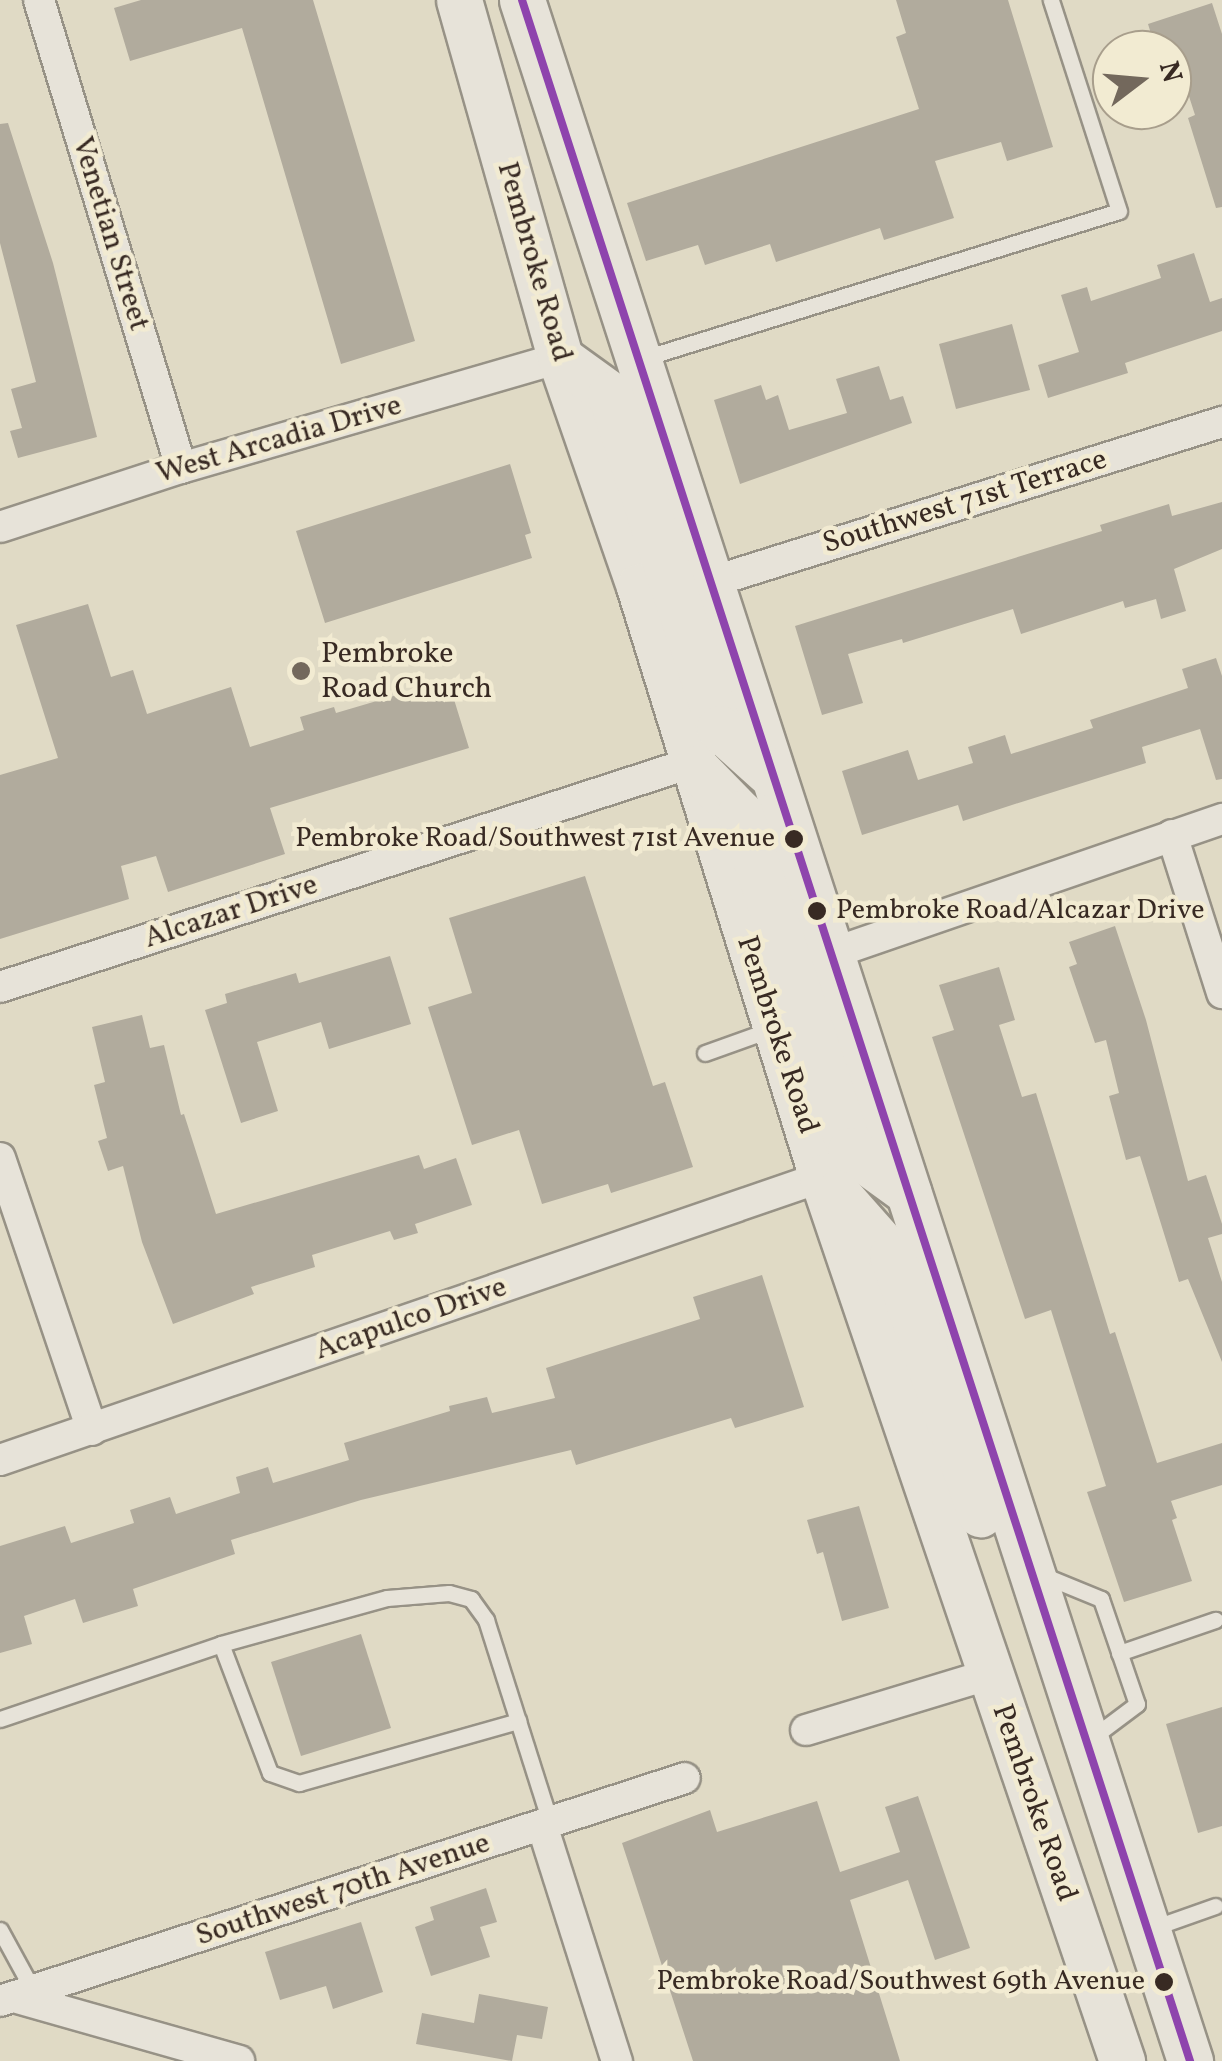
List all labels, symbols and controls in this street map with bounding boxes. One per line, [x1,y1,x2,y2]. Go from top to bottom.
north arrow [1092,30,1192,130]
text: N [1148,57,1191,87]
street label: Venetian Street [63,133,157,335]
street label: Pembroke Road [488,158,580,366]
street label: West Arcadia Drive [152,388,406,492]
street label: Southwest 71st Terrace [818,442,1112,562]
place label: Pembroke Road Church [321,636,492,706]
marker: Pembroke Road Church [290,660,312,682]
place label: Pembroke Road/Southwest 71st Avenue [295,822,775,856]
marker: Pembroke Road/Southwest 71st Avenue [784,829,804,849]
street label: Alcazar Drive [140,867,322,957]
place label: Pembroke Road/Alcazar Drive [836,894,1205,928]
marker: Pembroke Road/Alcazar Drive [807,901,827,921]
street label: Pembroke Road [728,931,826,1139]
street label: Acapulco Drive [310,1269,512,1369]
street label: Pembroke Road [983,1700,1085,1906]
street label: Southwest 70th Avenue [191,1825,495,1955]
place label: Pembroke Road/Southwest 69th Avenue [656,1965,1145,1999]
marker: Pembroke Road/Southwest 69th Avenue [1154,1972,1174,1992]

